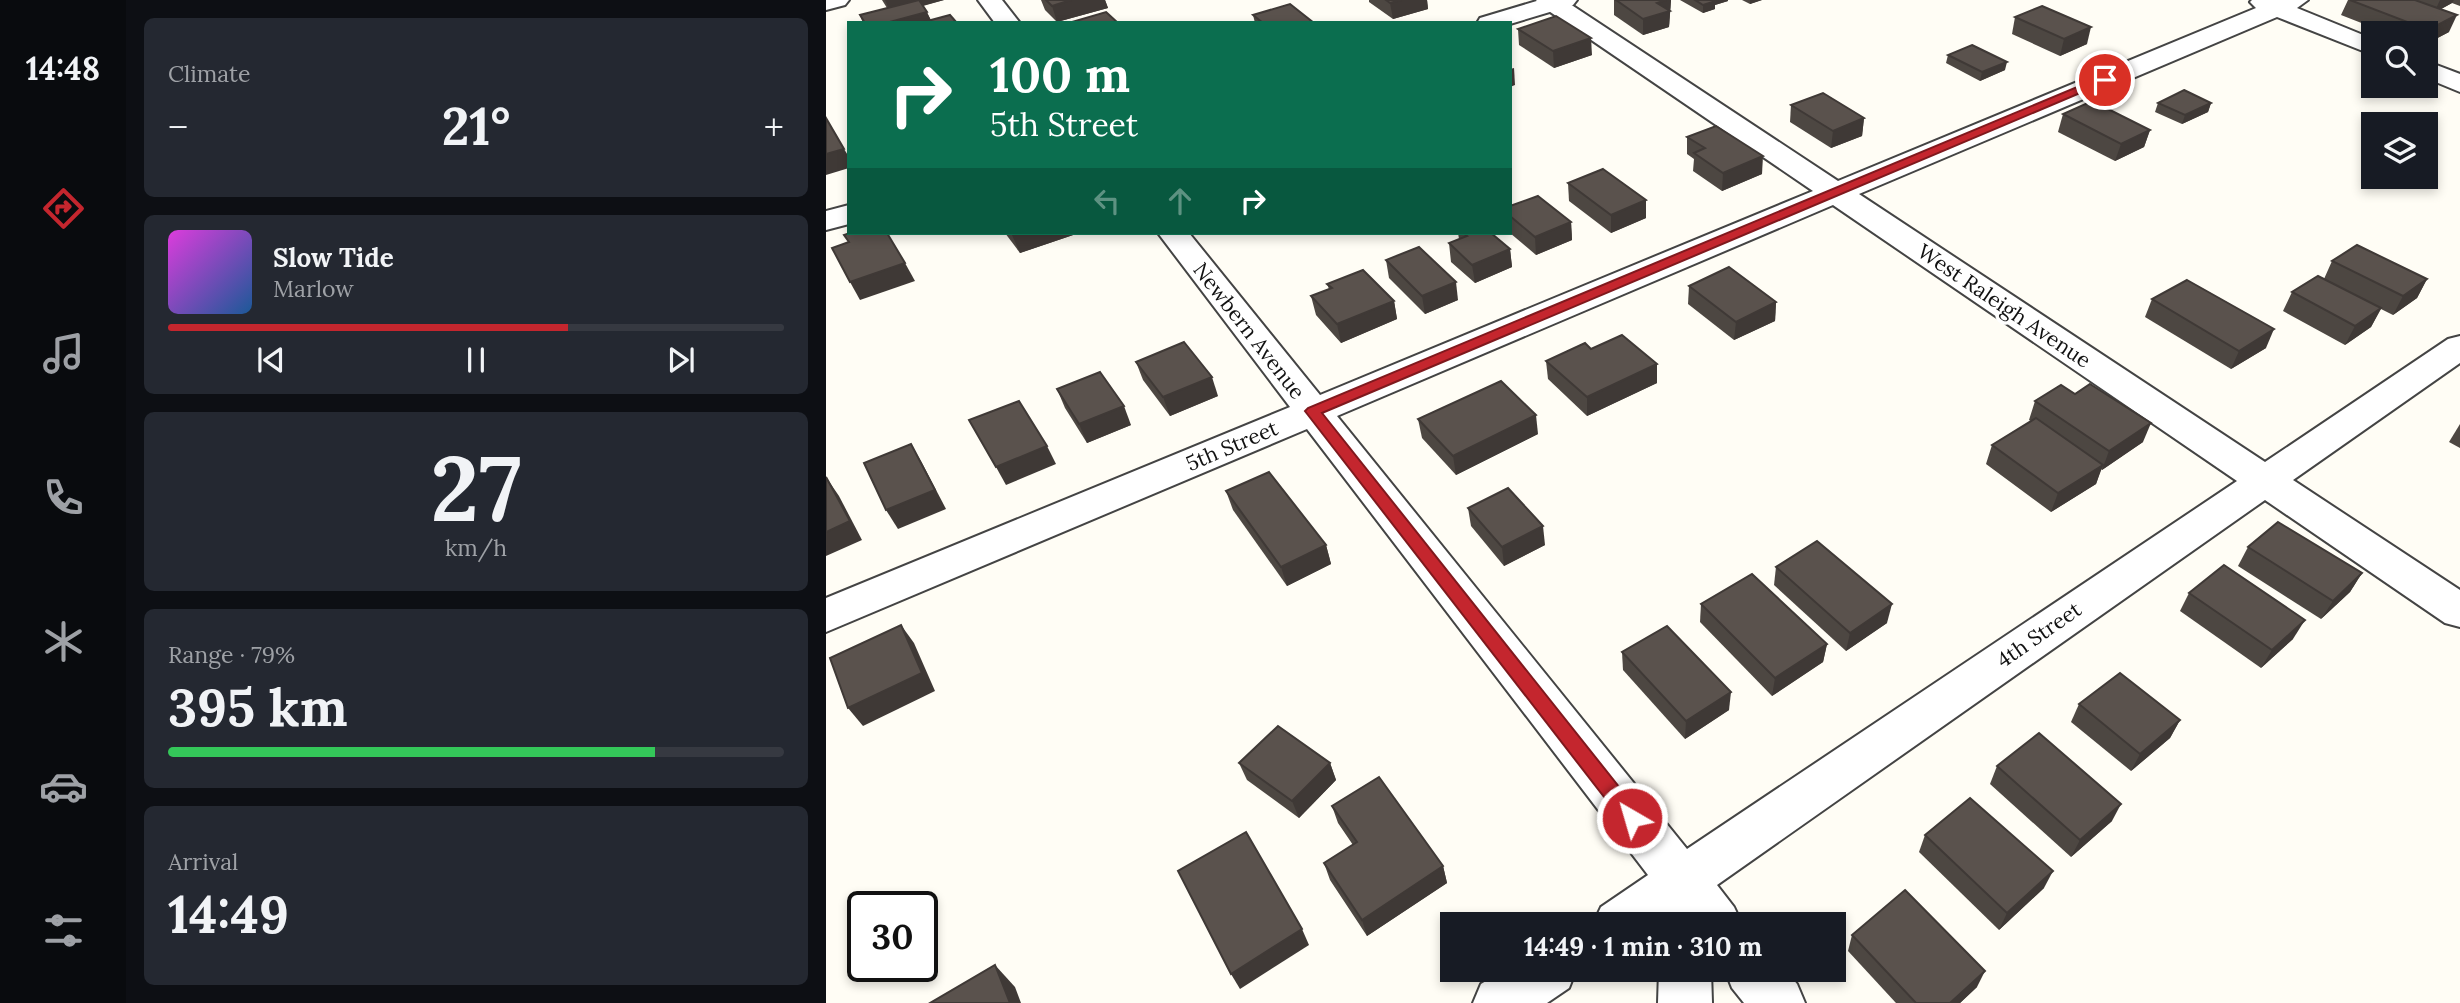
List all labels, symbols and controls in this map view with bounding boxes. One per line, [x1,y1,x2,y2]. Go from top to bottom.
map controls [2361,21,2438,189]
button: search [2361,21,2438,98]
text: 100 m [990,43,1130,105]
text: 14:48 [26,48,100,89]
icon: right [875,49,966,140]
pin [2075,50,2135,110]
text: Climate [168,59,250,88]
icon: arrive [2086,61,2124,99]
text: 21° [442,93,510,159]
text: − [168,103,188,151]
text: + [764,103,784,151]
text: 5th Street [990,104,1138,145]
button: layers [2361,112,2438,189]
icon: left [1088,182,1126,220]
icon: ahead [1161,182,1199,220]
icon: right [1234,182,1272,220]
icon: directions [39,184,88,233]
street label: West Raleigh Avenue [1912,238,2096,374]
text: Slow Tide [273,241,394,274]
street label: Newbern Avenue [1188,257,1311,404]
text: Marlow [273,274,354,303]
icon: music [39,329,88,378]
icon: previous [252,341,290,379]
icon: pause [457,341,495,379]
icon: next [662,341,700,379]
street label: 5th Street [1182,414,1283,477]
text: 27 [430,429,522,546]
icon: phone [39,473,88,522]
text: km/h [445,533,507,562]
street label: 4th Street [1991,595,2087,674]
icon: climate [39,617,88,666]
text: Range · 79% [168,640,295,669]
text: 395 km [168,674,348,740]
icon: car [39,762,88,811]
position arrow [1595,781,1669,855]
text: Arrival [168,847,238,876]
text: 14:49 [168,881,289,947]
speed limit sign: 30 [847,891,938,982]
icon: filters [39,906,88,955]
text: 14:49 · 1 min · 310 m [1524,930,1762,963]

